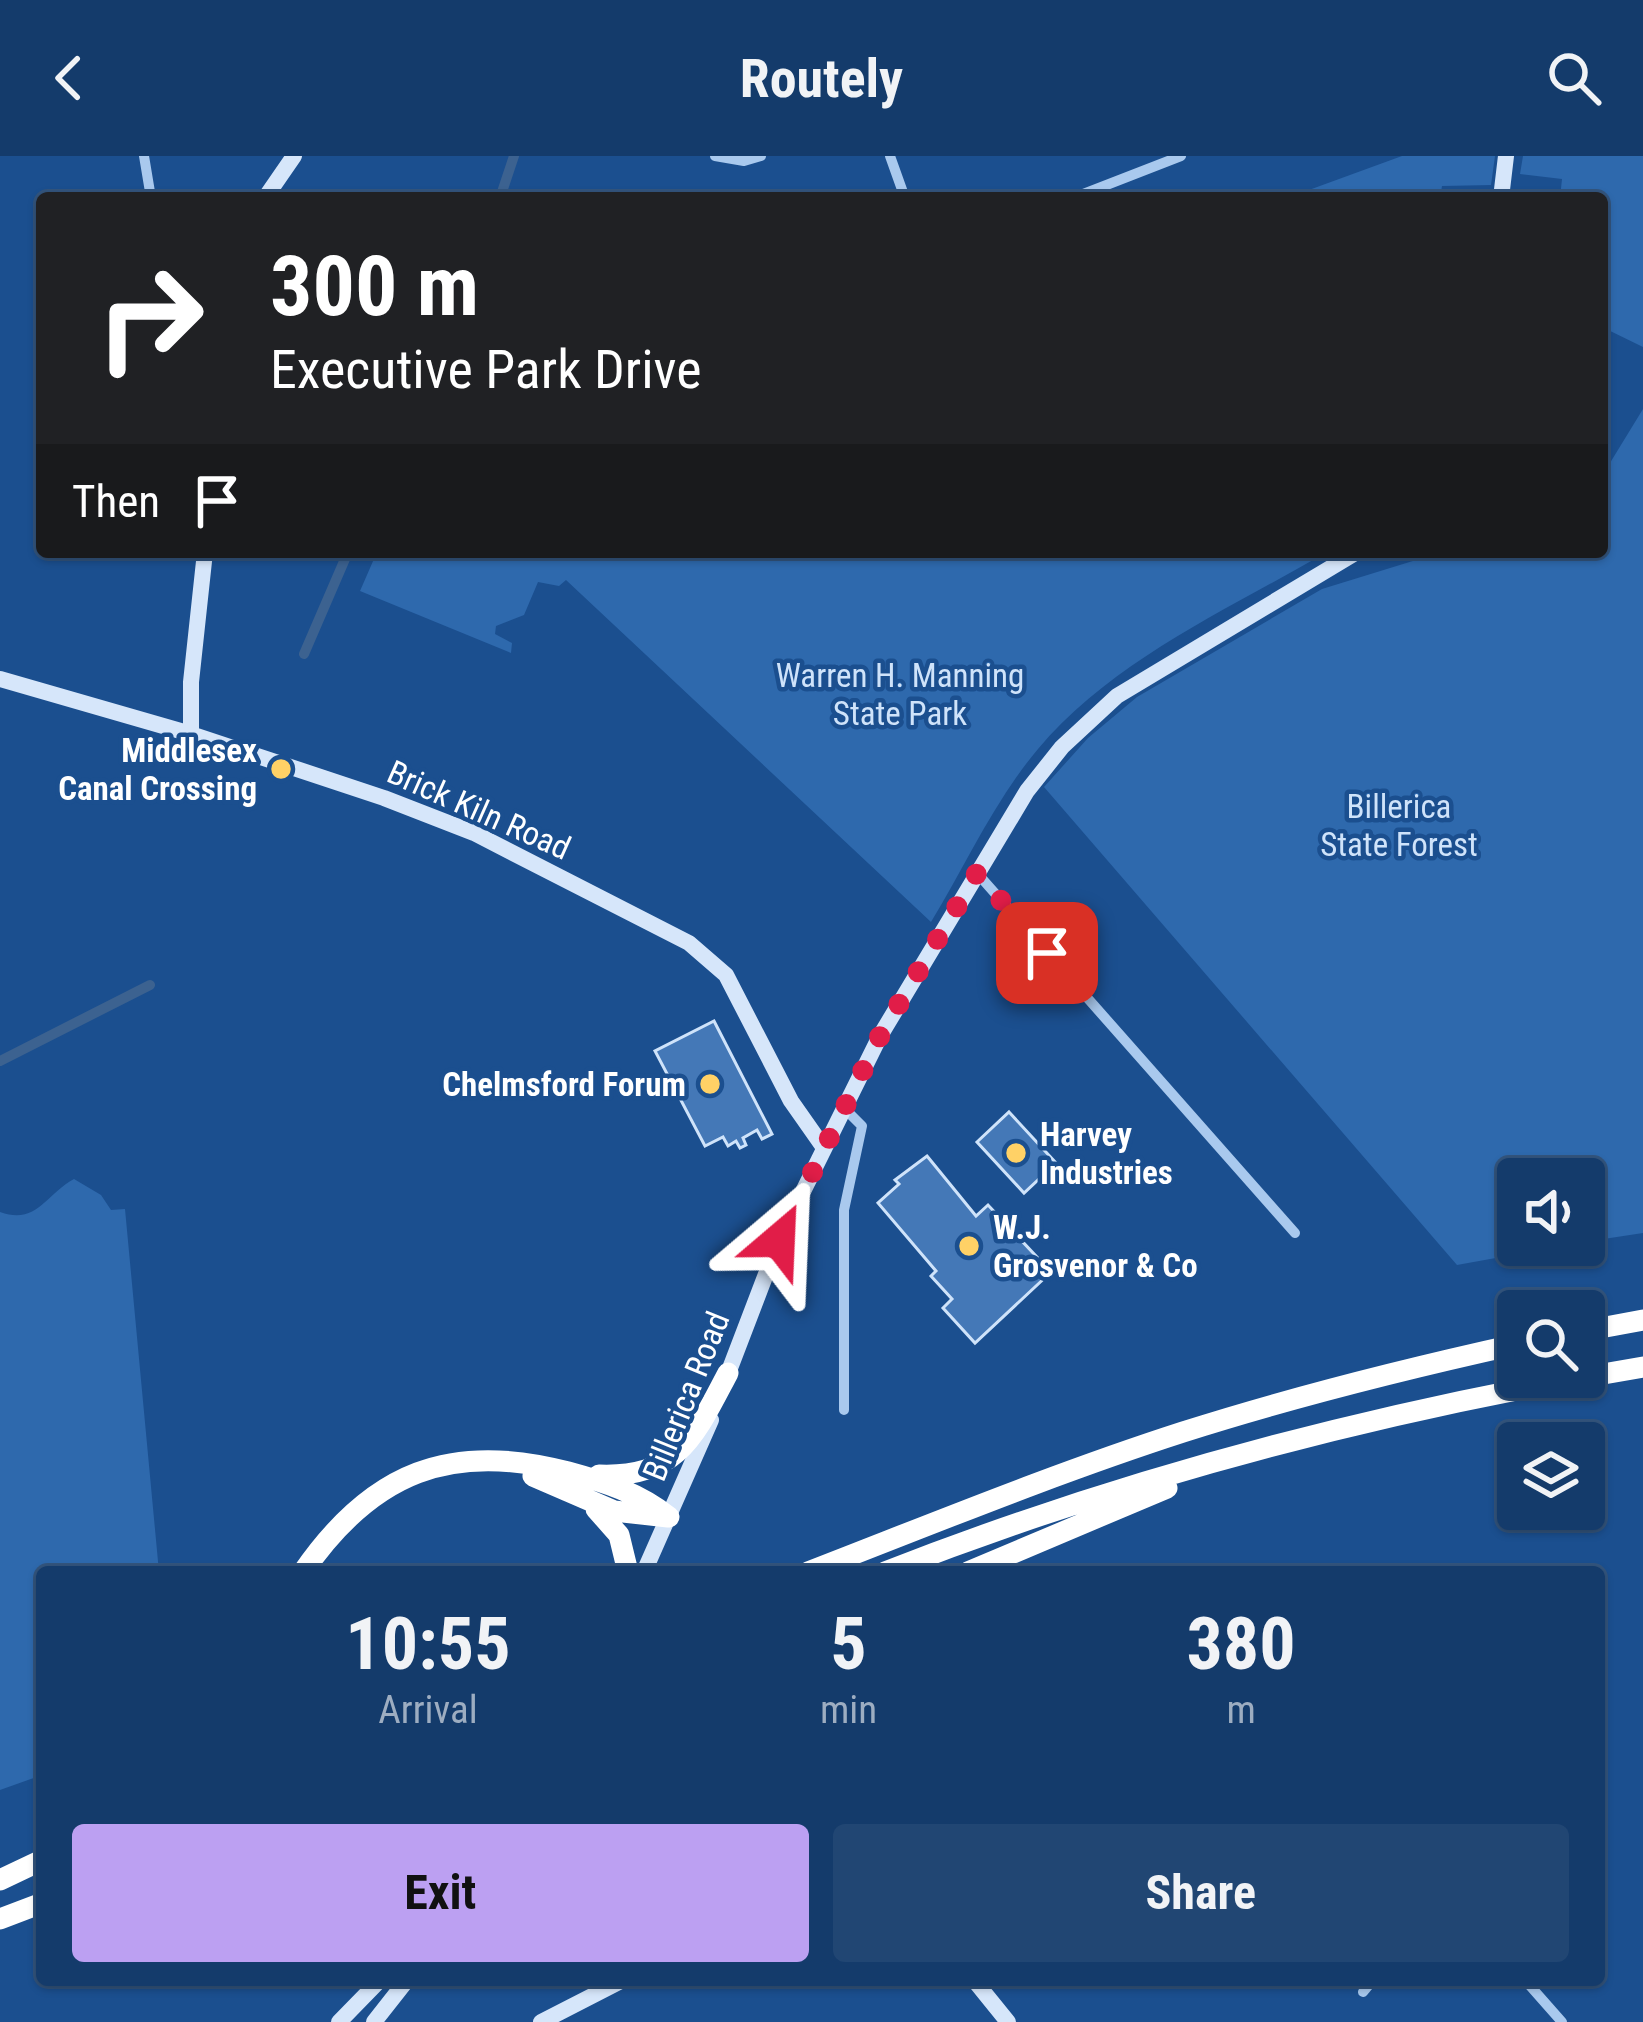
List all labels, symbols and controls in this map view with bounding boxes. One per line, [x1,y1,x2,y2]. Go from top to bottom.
icon: back [36,45,102,111]
icon: search [1541,45,1607,111]
text: Routely [740,47,903,110]
text: 300 m [270,237,479,336]
icon: right [72,240,228,396]
text: Executive Park Drive [270,338,702,401]
icon: arrive [184,468,250,534]
text: Then [72,475,160,528]
park label: Warren H. Manning State Park [776,656,1024,733]
place label: Middlesex Canal Crossing [58,731,257,808]
street label: Brick Kiln Road [381,752,577,868]
marker: Middlesex Canal Crossing [268,756,294,782]
park label: Billerica State Forest [1320,787,1478,864]
pin [996,902,1098,1004]
icon: arrive [1014,920,1080,986]
place label: Chelmsford Forum [442,1065,686,1104]
marker: Chelmsford Forum [697,1071,723,1097]
place label: Harvey Industries [1040,1115,1173,1192]
marker: Harvey Industries [1003,1140,1029,1166]
map controls [1497,1158,1605,1530]
button: sound [1497,1158,1605,1266]
position arrow [716,1177,842,1303]
place label: W.J. Grosvenor & Co [993,1208,1198,1285]
marker: W.J. Grosvenor & Co [956,1233,982,1259]
button: search [1497,1290,1605,1398]
street label: Billerica Road [634,1306,738,1486]
button: layers [1497,1422,1605,1530]
text: 10:55 [345,1602,511,1687]
text: 5 [830,1602,867,1687]
text: 380 [1186,1602,1296,1687]
text: Arrival [378,1687,478,1733]
text: min [820,1687,877,1733]
text: m [1226,1687,1256,1733]
button: Exit [72,1824,809,1962]
button: Share [833,1824,1569,1962]

